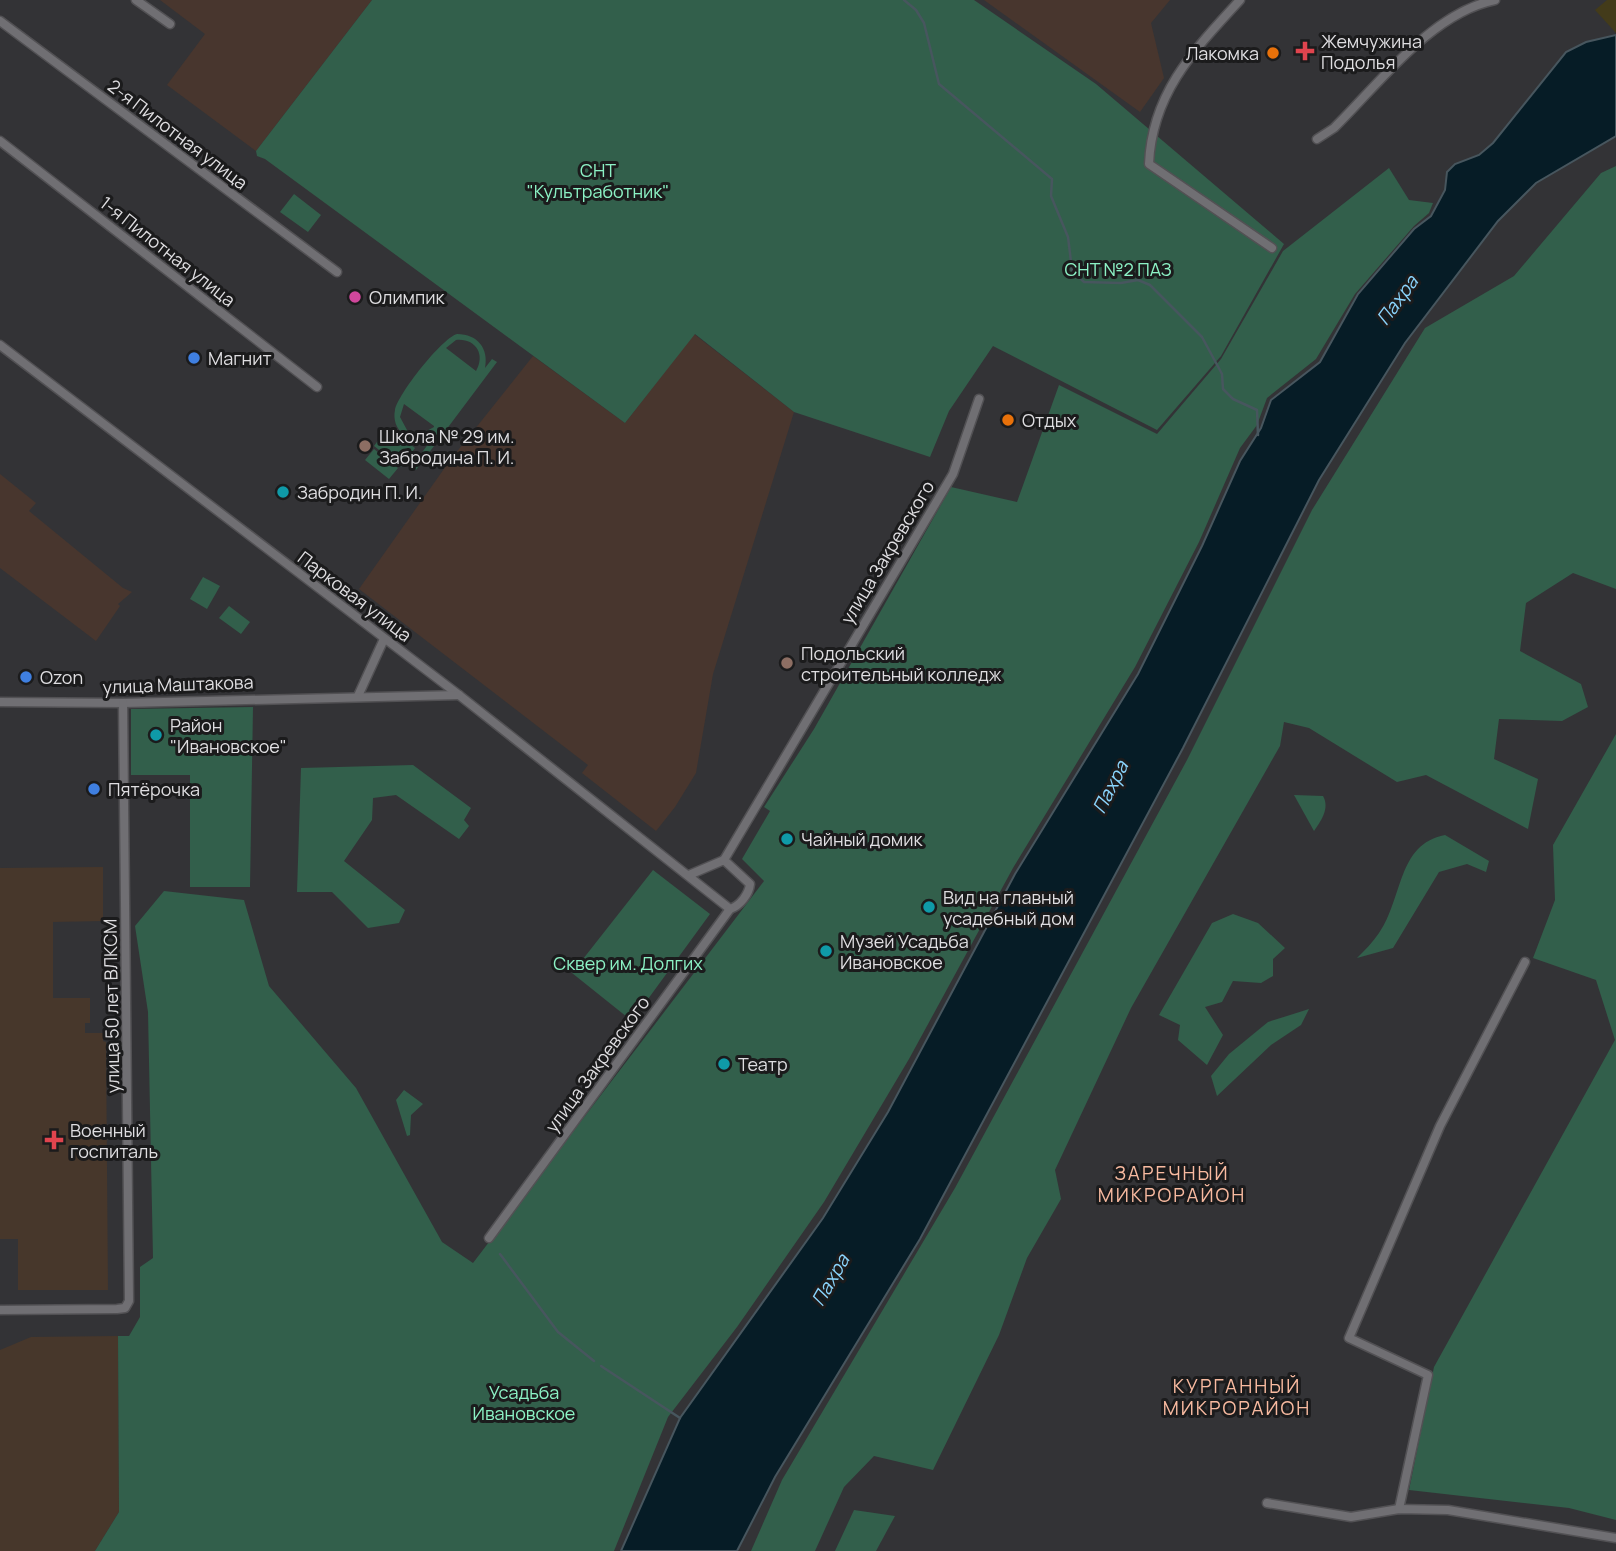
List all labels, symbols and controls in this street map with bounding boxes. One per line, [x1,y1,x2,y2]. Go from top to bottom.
place label: Жемчужина Подолья [1321,29,1422,74]
place label: Лакомка [1186,41,1259,65]
marker: Жемчужина Подолья [1295,41,1315,61]
marker: Лакомка [1265,45,1281,61]
street label: 2-я Пилотная улица [103,74,253,194]
park label: СНТ "Культработник" [527,158,669,203]
street label: 1-я Пилотная улица [95,191,241,311]
park label: СНТ №2 ПАЗ [1064,257,1172,281]
water label: Пахра [1370,269,1425,330]
place label: Олимпик [369,285,446,309]
marker: Олимпик [347,289,363,305]
place label: Магнит [208,346,272,370]
marker: Магнит [186,350,202,366]
place label: Отдых [1022,408,1077,432]
marker: Отдых [1000,412,1016,428]
place label: Школа № 29 им. Забродина П. И. [379,424,514,469]
marker: Школа № 29 им. Забродина П. И. [357,438,373,454]
street label: улица Закревского [835,476,939,628]
place label: Забродин П. И. [297,480,422,504]
marker: Забродин П. И. [275,484,291,500]
street label: Парковая улица [293,545,417,647]
place label: Подольский строительный колледж [801,641,1002,686]
marker: Подольский строительный колледж [779,655,795,671]
place label: Ozon [40,665,83,689]
marker: Ozon [18,669,34,685]
street label: улица Маштакова [102,669,254,699]
place label: Район "Ивановское" [170,713,287,758]
marker: Район "Ивановское" [148,727,164,743]
water label: Пахра [1086,755,1135,818]
place label: Пятёрочка [108,777,200,801]
marker: Пятёрочка [86,781,102,797]
place label: Чайный домик [801,827,924,851]
marker: Чайный домик [779,831,795,847]
place label: Вид на главный усадебный дом [943,885,1074,930]
marker: Вид на главный усадебный дом [921,899,937,915]
street label: улица 50 лет ВЛКСМ [97,918,125,1094]
place label: Музей Усадьба Ивановское [840,929,969,974]
marker: Музей Усадьба Ивановское [818,943,834,959]
park label: Сквер им. Долгих [553,951,703,975]
street label: улица Закревского [539,991,655,1137]
place label: Театр [738,1052,788,1076]
marker: Театр [716,1056,732,1072]
place label: Военный госпиталь [70,1118,158,1163]
marker: Военный госпиталь [44,1130,64,1150]
district label: ЗАРЕЧНЫЙ МИКРОРАЙОН [1098,1160,1246,1208]
water label: Пахра [805,1248,856,1311]
district label: КУРГАННЫЙ МИКРОРАЙОН [1163,1373,1311,1421]
park label: Усадьба Ивановское [473,1380,575,1425]

